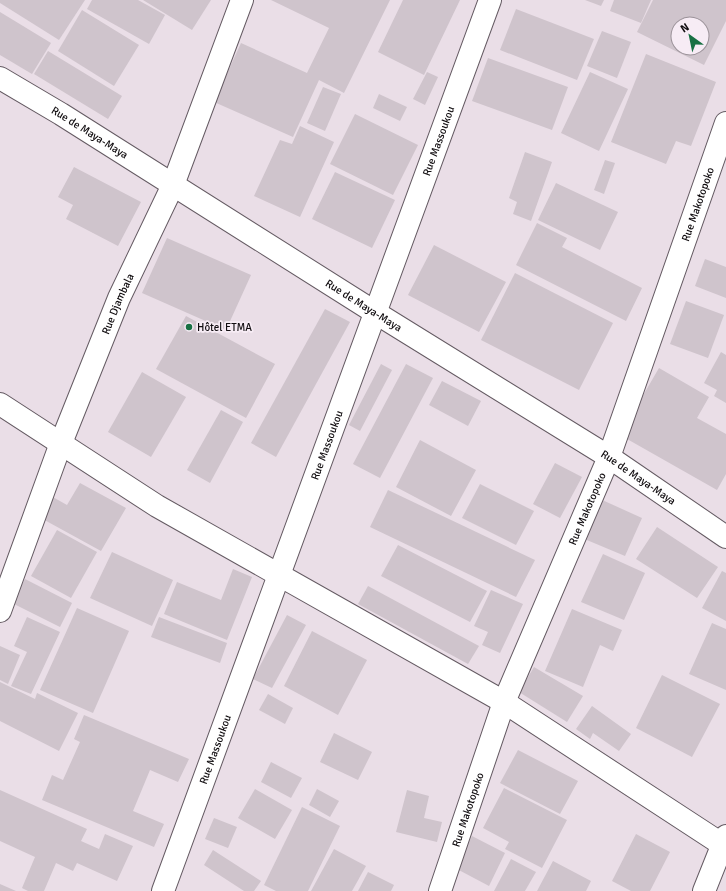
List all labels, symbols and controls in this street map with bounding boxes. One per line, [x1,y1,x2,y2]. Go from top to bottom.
north arrow [670,16,710,56]
text: N [678,20,692,36]
street label: Rue de Maya-Maya [49,103,131,161]
street label: Rue Massoukou [420,104,457,178]
street label: Rue Makotopoko [679,165,717,243]
street label: Rue Djambala [99,271,137,336]
street label: Rue de Maya-Maya [323,276,405,334]
place label: Hôtel ETMA [197,321,252,334]
marker: Hôtel ETMA [184,322,194,332]
street label: Rue Massoukou [308,408,345,482]
street label: Rue de Maya-Maya [599,447,679,508]
street label: Rue Makotopoko [566,470,608,547]
street label: Rue Massoukou [196,713,234,786]
street label: Rue Makotopoko [449,770,486,848]

